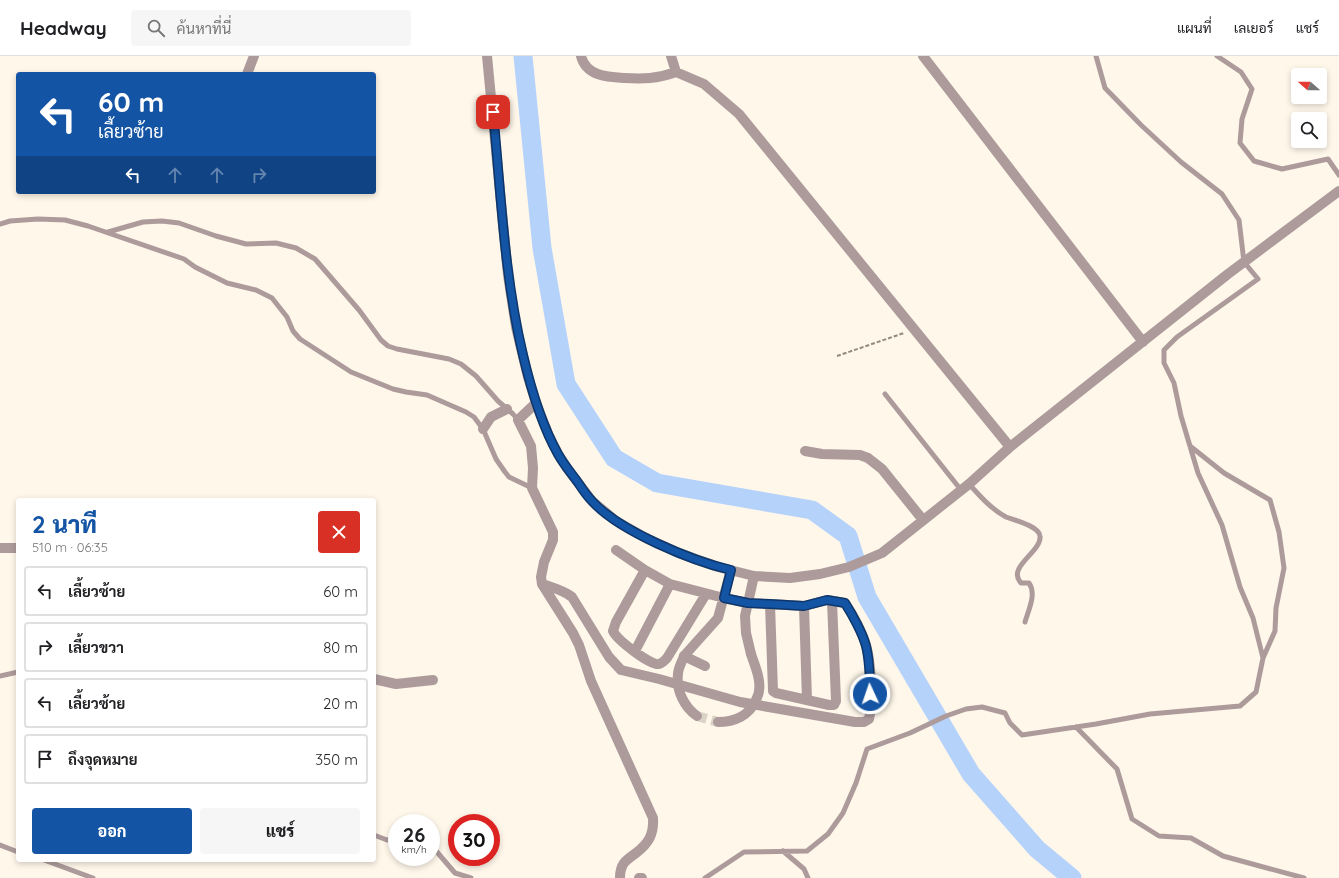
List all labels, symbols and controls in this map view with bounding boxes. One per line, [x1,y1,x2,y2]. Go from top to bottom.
search box [131,10,411,46]
text: Headway [20,16,107,40]
icon: search [145,17,167,39]
text: ค้นหาที่นี่ [177,19,231,38]
text: แผนที่ [1177,19,1212,37]
text: เลเยอร์ [1234,19,1274,37]
text: แชร์ [1296,19,1319,37]
north arrow [1291,68,1327,104]
map controls [1291,68,1327,148]
text: 60 m [98,84,164,119]
icon: left [32,88,84,140]
pin [476,95,510,129]
icon: arrive [482,101,504,123]
button: search [1291,112,1327,148]
text: เลี้ยวซ้าย [98,120,164,143]
icon: left [122,164,144,186]
icon: ahead [164,164,186,186]
icon: ahead [206,164,228,186]
icon: right [248,164,270,186]
text: 2 นาที [32,509,97,539]
button: close [318,511,360,553]
text: 510 m · 06:35 [32,539,108,555]
icon: left [34,580,56,602]
text: เลี้ยวซ้าย [68,582,125,601]
text: 60 m [323,582,358,601]
icon: right [34,636,56,658]
text: เลี้ยวขวา [68,638,124,657]
text: 80 m [323,638,358,657]
position arrow [849,673,891,715]
icon: left [34,692,56,714]
text: เลี้ยวซ้าย [68,694,125,713]
text: 20 m [323,694,358,713]
icon: arrive [34,748,56,770]
text: ถึงจุดหมาย [68,750,138,769]
text: 350 m [315,750,358,769]
button: ออก [32,808,192,854]
button: แชร์ [200,808,360,854]
speed limit sign: 30 [448,814,500,866]
text: 26 [403,822,425,847]
text: km/h [401,843,427,856]

